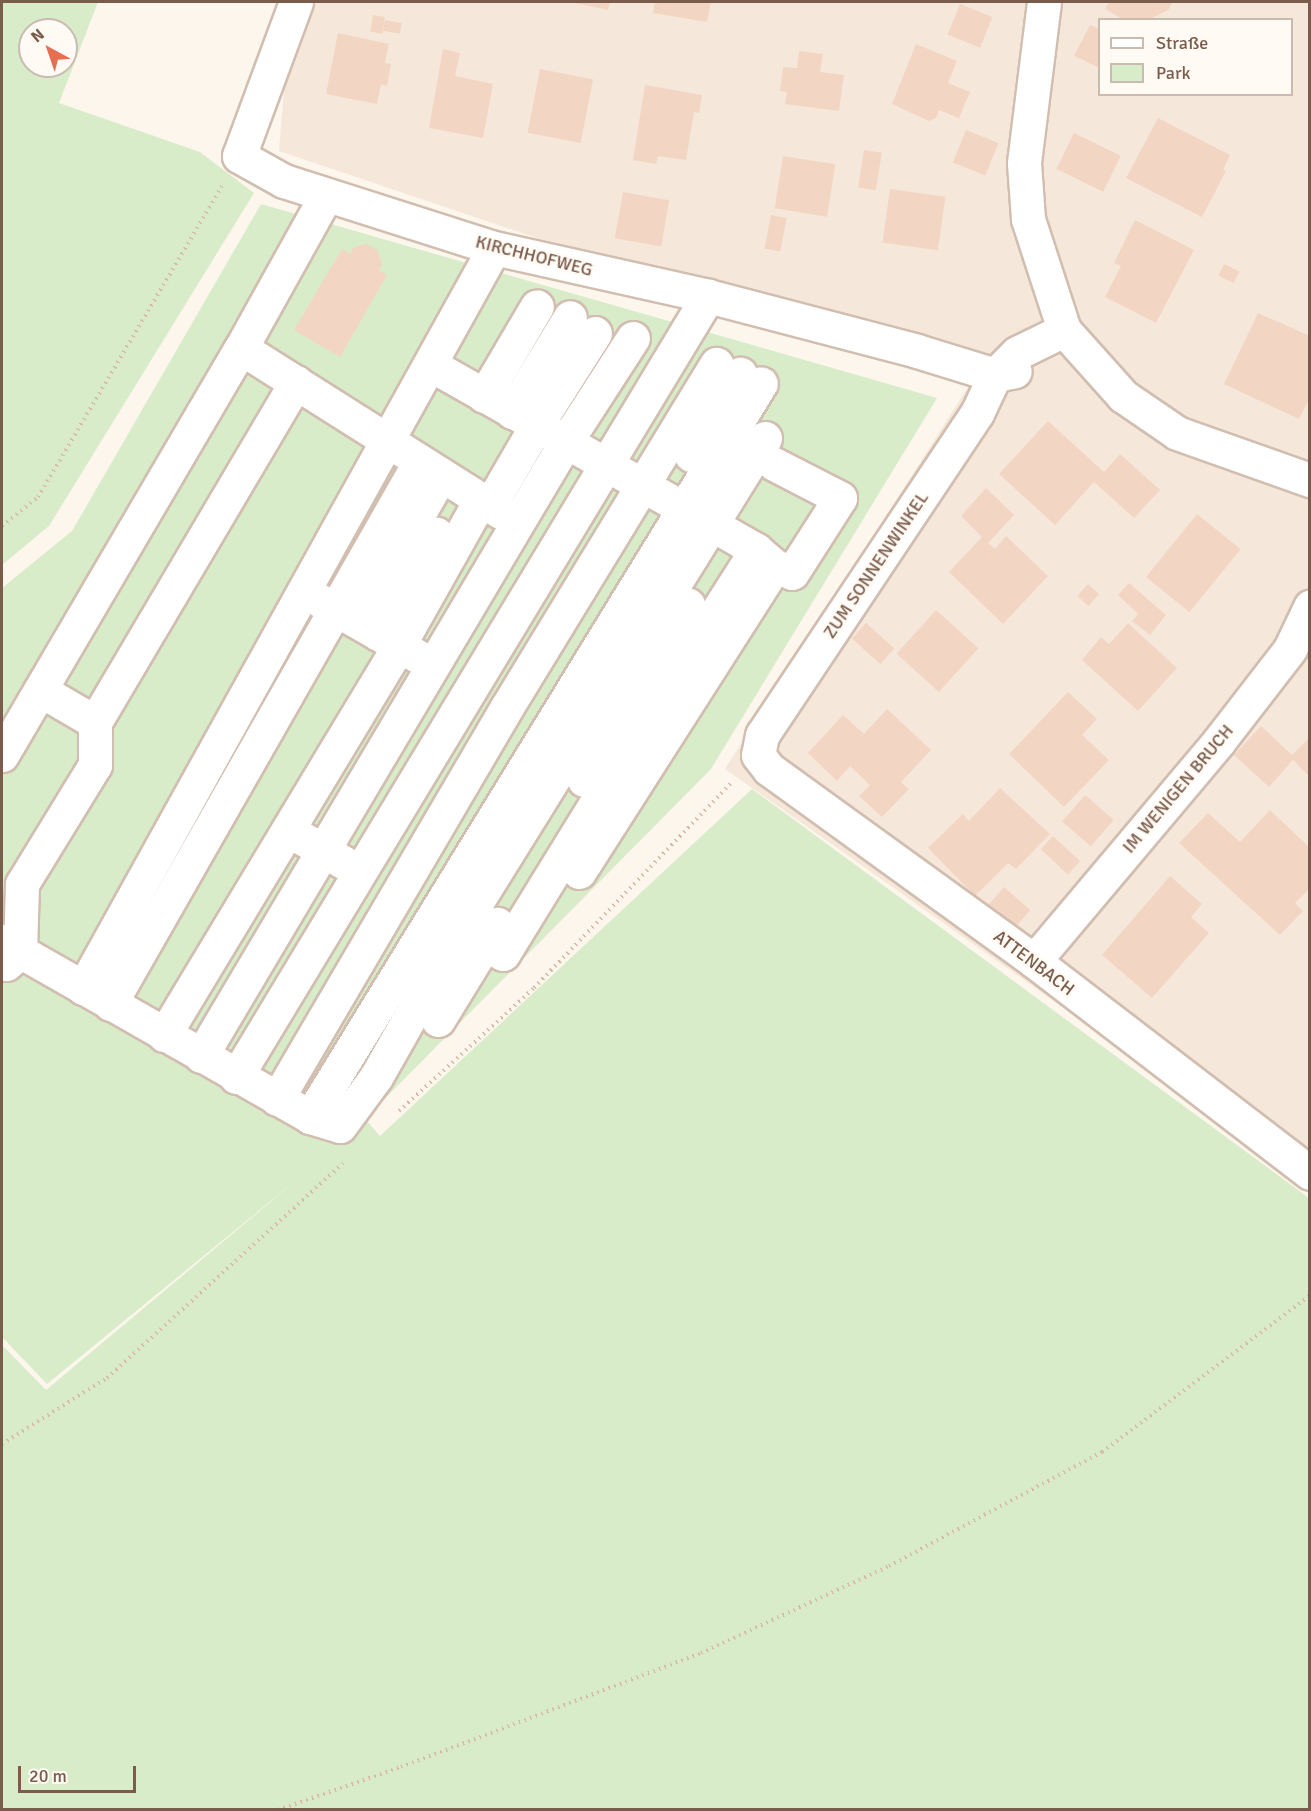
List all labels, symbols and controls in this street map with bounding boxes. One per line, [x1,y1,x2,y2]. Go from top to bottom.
north arrow [18,18,78,78]
legend [1098,18,1293,96]
text: N [27,25,48,47]
text: Straße [1156,32,1208,54]
text: Park [1156,62,1191,84]
street label: KIRCHHOFWEG [473,231,595,281]
street label: ZUM SONNENWINKEL [819,488,933,642]
street label: IM WENIGEN BRUCH [1118,720,1238,858]
street label: ATTENBACH [989,926,1079,1000]
scale bar [21,1754,140,1792]
text: 20 m [29,1765,67,1787]

